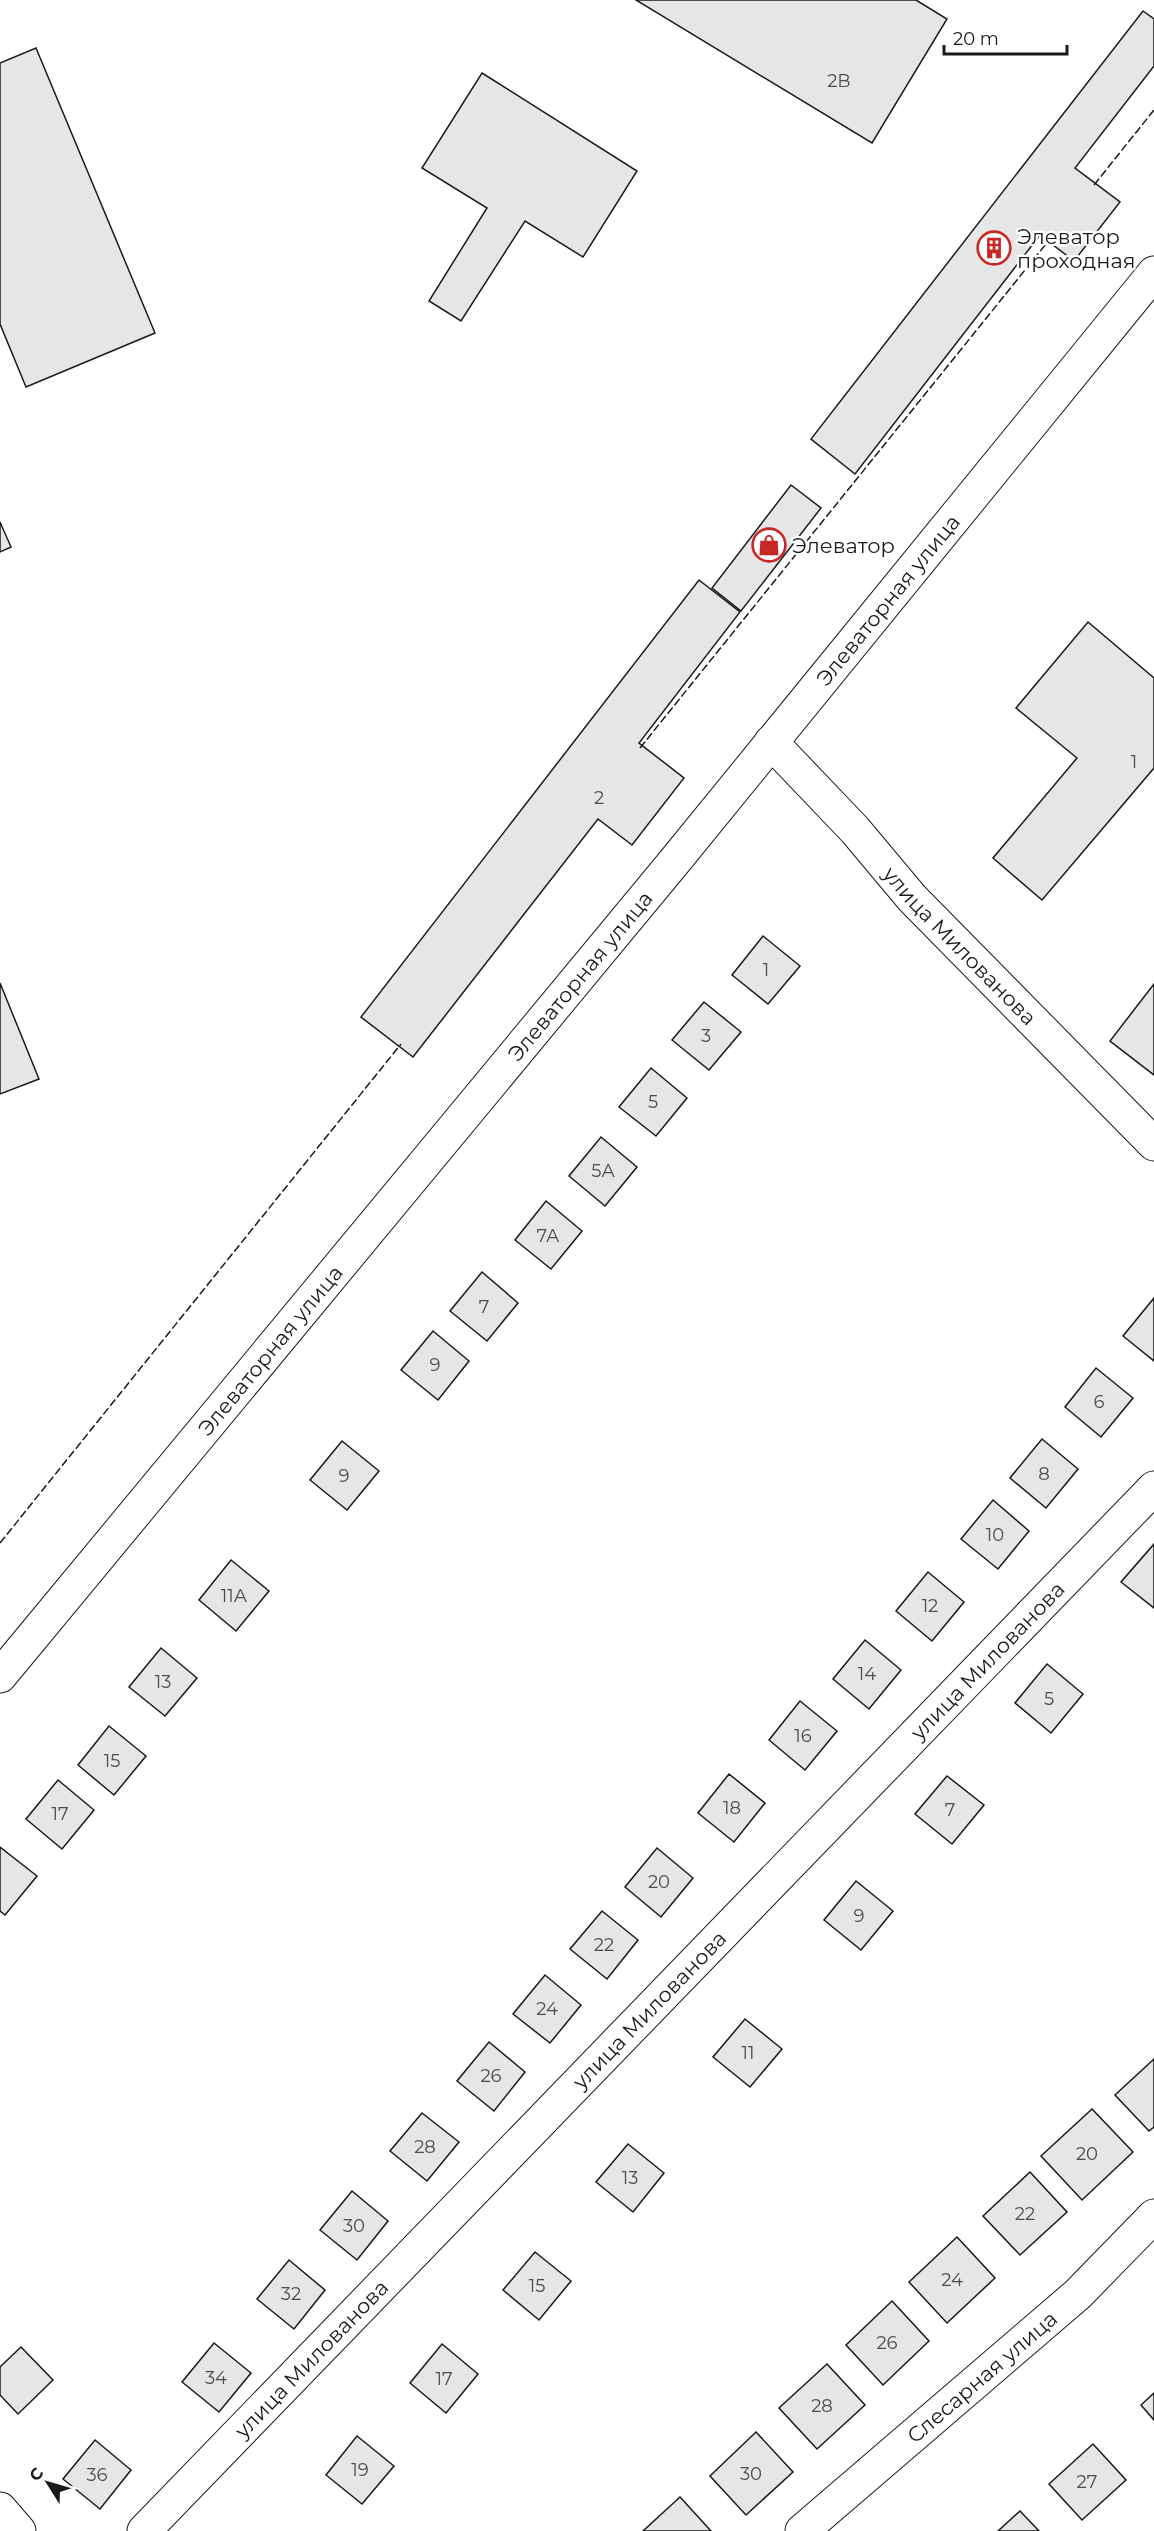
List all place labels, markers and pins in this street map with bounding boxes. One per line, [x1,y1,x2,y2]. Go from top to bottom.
place label: Элеватор проходная [1017,224,1135,273]
building icon: Элеватор проходная [976,230,1012,266]
shop icon: Элеватор [751,527,787,563]
place label: Элеватор [792,533,895,558]

